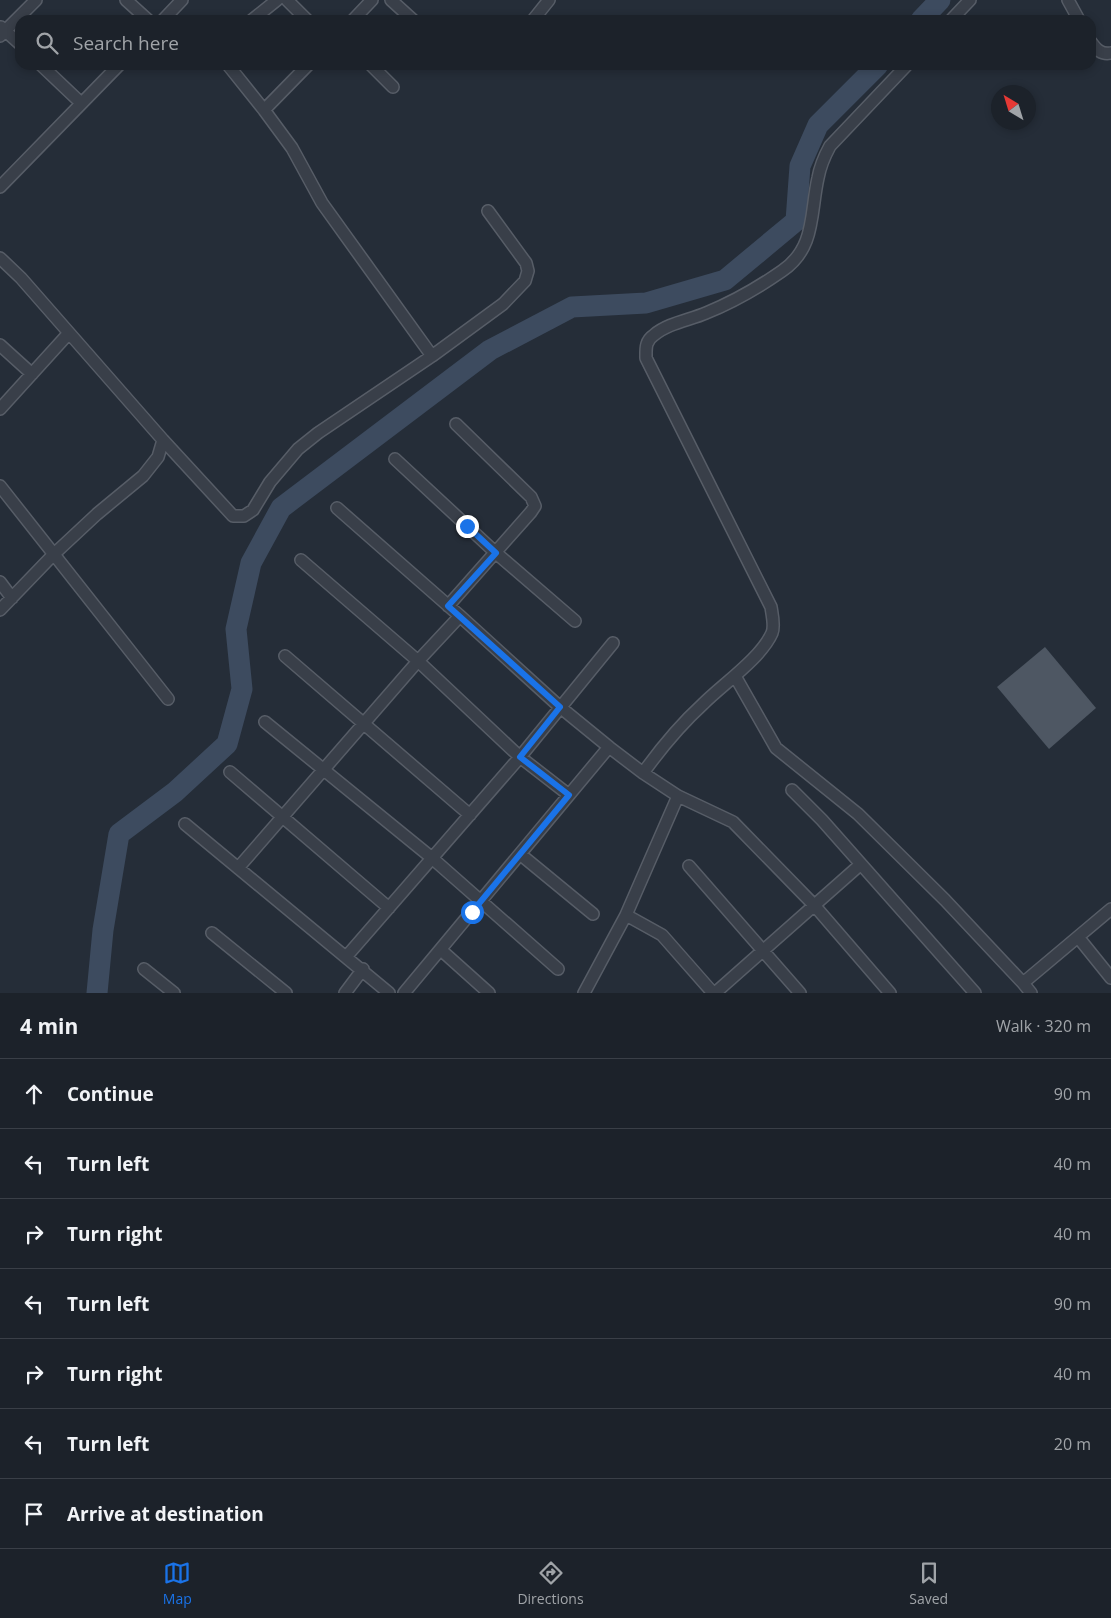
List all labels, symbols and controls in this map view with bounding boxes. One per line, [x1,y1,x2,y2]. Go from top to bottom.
search box [15,15,1096,70]
icon: search [33,29,61,57]
text: Search here [73,30,179,56]
north arrow [991,85,1036,130]
route end [456,515,479,538]
route start [461,901,484,924]
text: 4 min [20,1012,78,1040]
text: Walk · 320 m [996,1015,1091,1037]
icon: ahead [20,1080,48,1108]
text: Continue [67,1081,154,1107]
text: 90 m [1054,1083,1091,1105]
icon: left [20,1150,48,1178]
text: Turn left [67,1151,149,1177]
text: 40 m [1054,1153,1091,1175]
icon: right [20,1220,48,1248]
text: Turn right [67,1221,162,1247]
text: 40 m [1054,1223,1091,1245]
icon: left [20,1290,48,1318]
text: Turn left [67,1291,149,1317]
text: 90 m [1054,1293,1091,1315]
icon: right [20,1360,48,1388]
text: Turn right [67,1361,162,1387]
text: 40 m [1054,1363,1091,1385]
icon: left [20,1430,48,1458]
text: Turn left [67,1431,149,1457]
text: 20 m [1054,1433,1091,1455]
icon: arrive [20,1500,48,1528]
text: Arrive at destination [67,1501,264,1527]
tab: Map [163,1559,192,1608]
tab: Directions [517,1559,584,1608]
tab: Saved [909,1559,948,1608]

